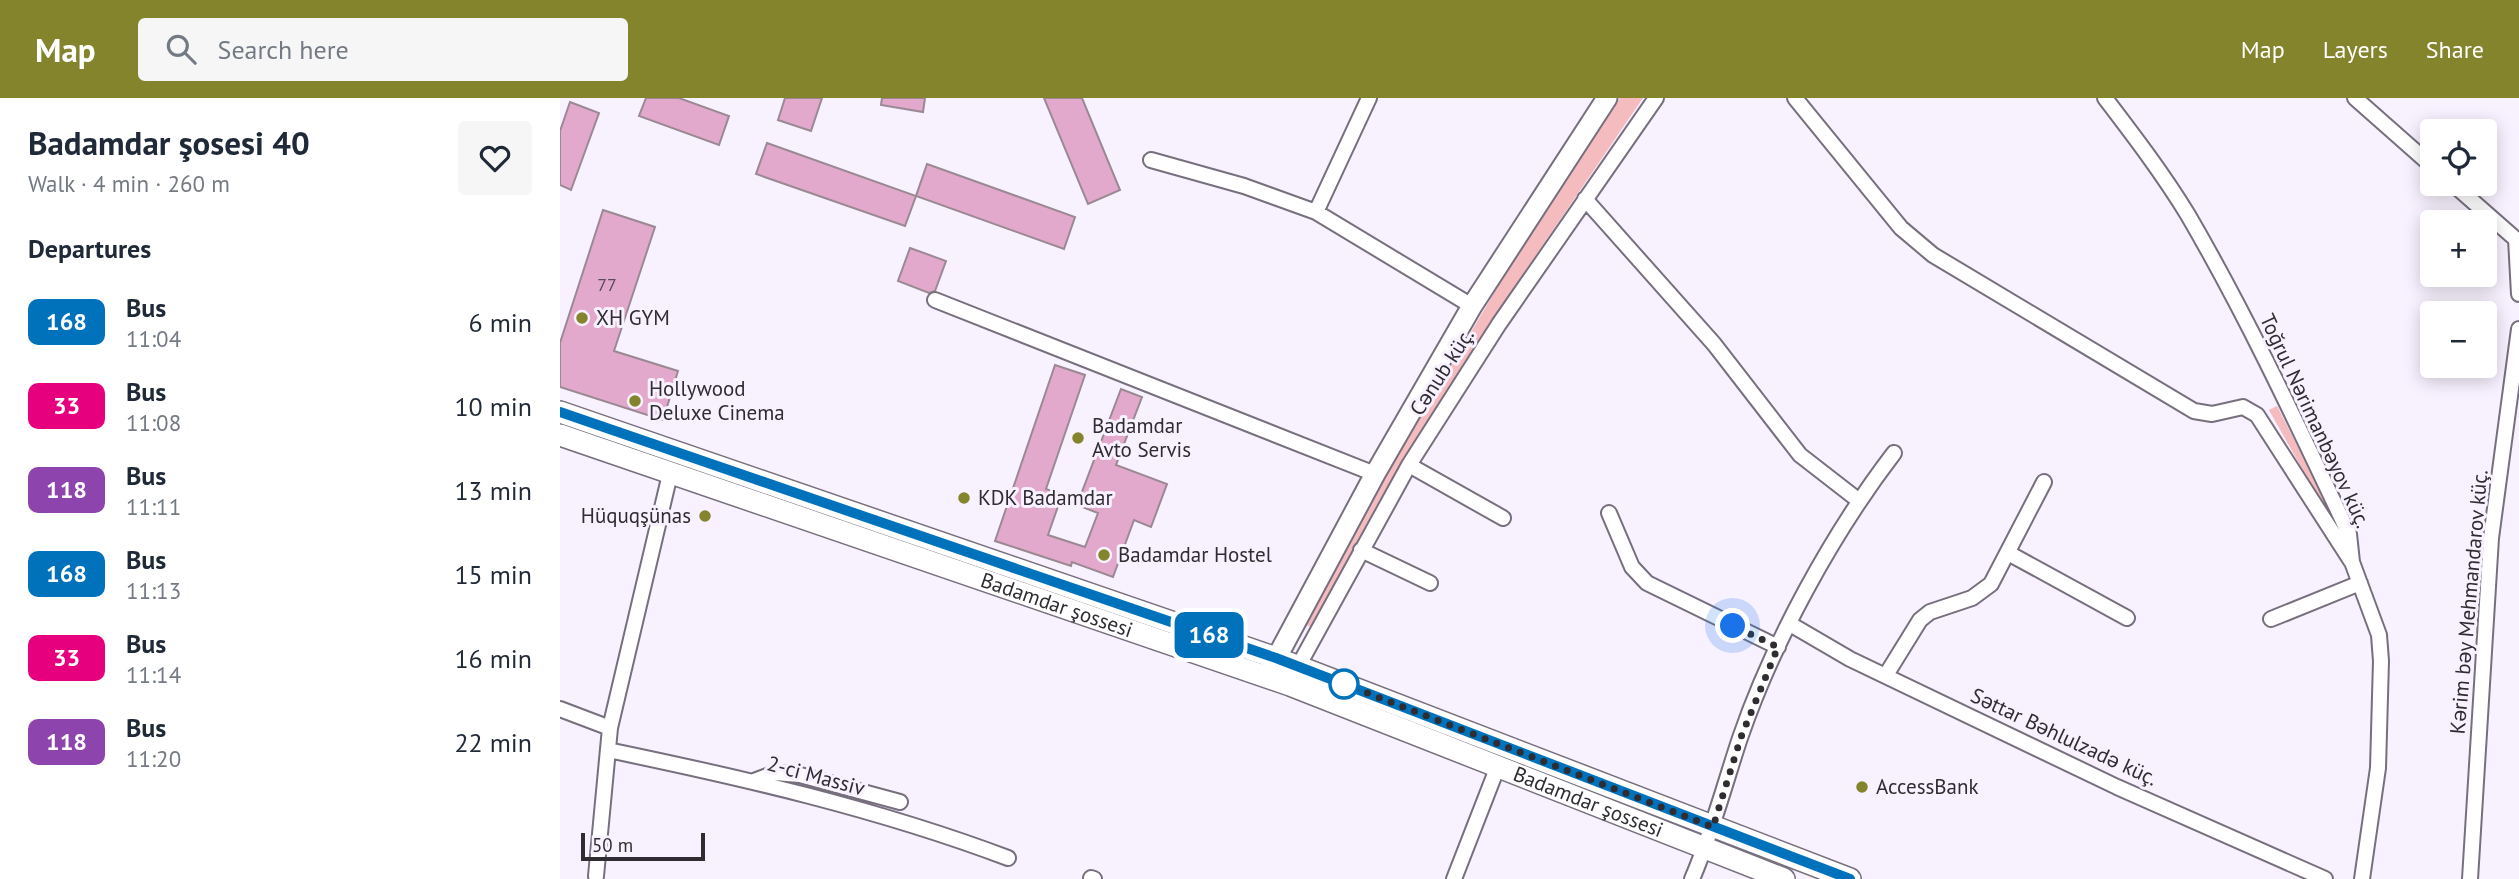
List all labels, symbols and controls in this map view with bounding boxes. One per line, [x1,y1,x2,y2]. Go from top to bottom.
search box [138,18,628,81]
text: Map [35,28,96,71]
icon: search [162,30,200,68]
text: Search here [218,33,349,66]
text: Map [2241,34,2285,65]
text: Layers [2323,34,2388,65]
text: Share [2426,34,2484,65]
map controls [2420,119,2497,378]
button: locate [2420,119,2497,196]
text: Badamdar şosesi 40 [28,121,310,164]
button: heart [458,121,532,195]
text: Walk · 4 min · 260 m [28,169,230,198]
button: + [2420,210,2497,287]
text: Departures [28,232,151,265]
house number: 77 [597,273,617,296]
text: Bus [126,291,166,324]
button: − [2420,301,2497,378]
place label: XH GYM [596,304,670,331]
text: 168 [46,306,87,337]
text: 6 min [469,306,532,339]
street label: Toğrul Nərimanbəyov küç. [2254,309,2377,532]
marker: XH GYM [574,310,590,326]
street label: Cənub küç. [1403,323,1480,421]
text: 11:04 [126,324,181,353]
text: Bus [126,375,166,408]
place label: Hollywood Deluxe Cinema [649,375,785,426]
text: 33 [53,390,80,421]
text: 10 min [454,390,532,423]
marker: Hollywood Deluxe Cinema [627,393,643,409]
text: 11:08 [126,408,181,437]
place label: Badamdar Avto Servis [1092,412,1191,463]
marker: Badamdar Avto Servis [1070,430,1086,446]
text: Bus [126,459,166,492]
street label: Kərim bəy Mehmandarov küç. [2443,469,2494,735]
text: 118 [46,474,87,505]
text: 13 min [454,474,532,507]
place label: KDK Badamdar [978,484,1113,511]
marker: KDK Badamdar [956,490,972,506]
text: 11:11 [126,492,181,521]
place label: Hüquqşünas [581,502,691,529]
marker: Hüquqşünas [697,508,713,524]
place label: Badamdar Hostel [1118,541,1272,568]
text: Bus [126,543,166,576]
marker: Badamdar Hostel [1096,547,1112,563]
text: 168 [46,558,87,589]
text: 15 min [454,558,532,591]
street label: Badamdar şossesi [977,566,1136,643]
text: 11:13 [126,576,181,605]
your location [1715,608,1750,643]
line badge: 168 [1169,612,1249,658]
text: 168 [1189,619,1229,650]
text: Bus [126,627,166,660]
text: 33 [53,642,80,673]
text: 16 min [454,642,532,675]
text: 11:14 [126,660,181,689]
unlabelled marker [1329,669,1359,699]
street label: Səttar Bəhlulzadə küç. [1967,681,2162,792]
text: Bus [126,711,166,744]
text: 118 [46,726,87,757]
text: 22 min [454,726,532,759]
text: 11:20 [126,744,181,773]
street label: 2-ci Massiv [764,750,868,802]
street label: Badamdar şossesi [1509,760,1667,843]
place label: AccessBank [1876,773,1979,800]
marker: AccessBank [1854,779,1870,795]
scale bar [581,830,705,862]
text: 50 m [592,833,633,857]

